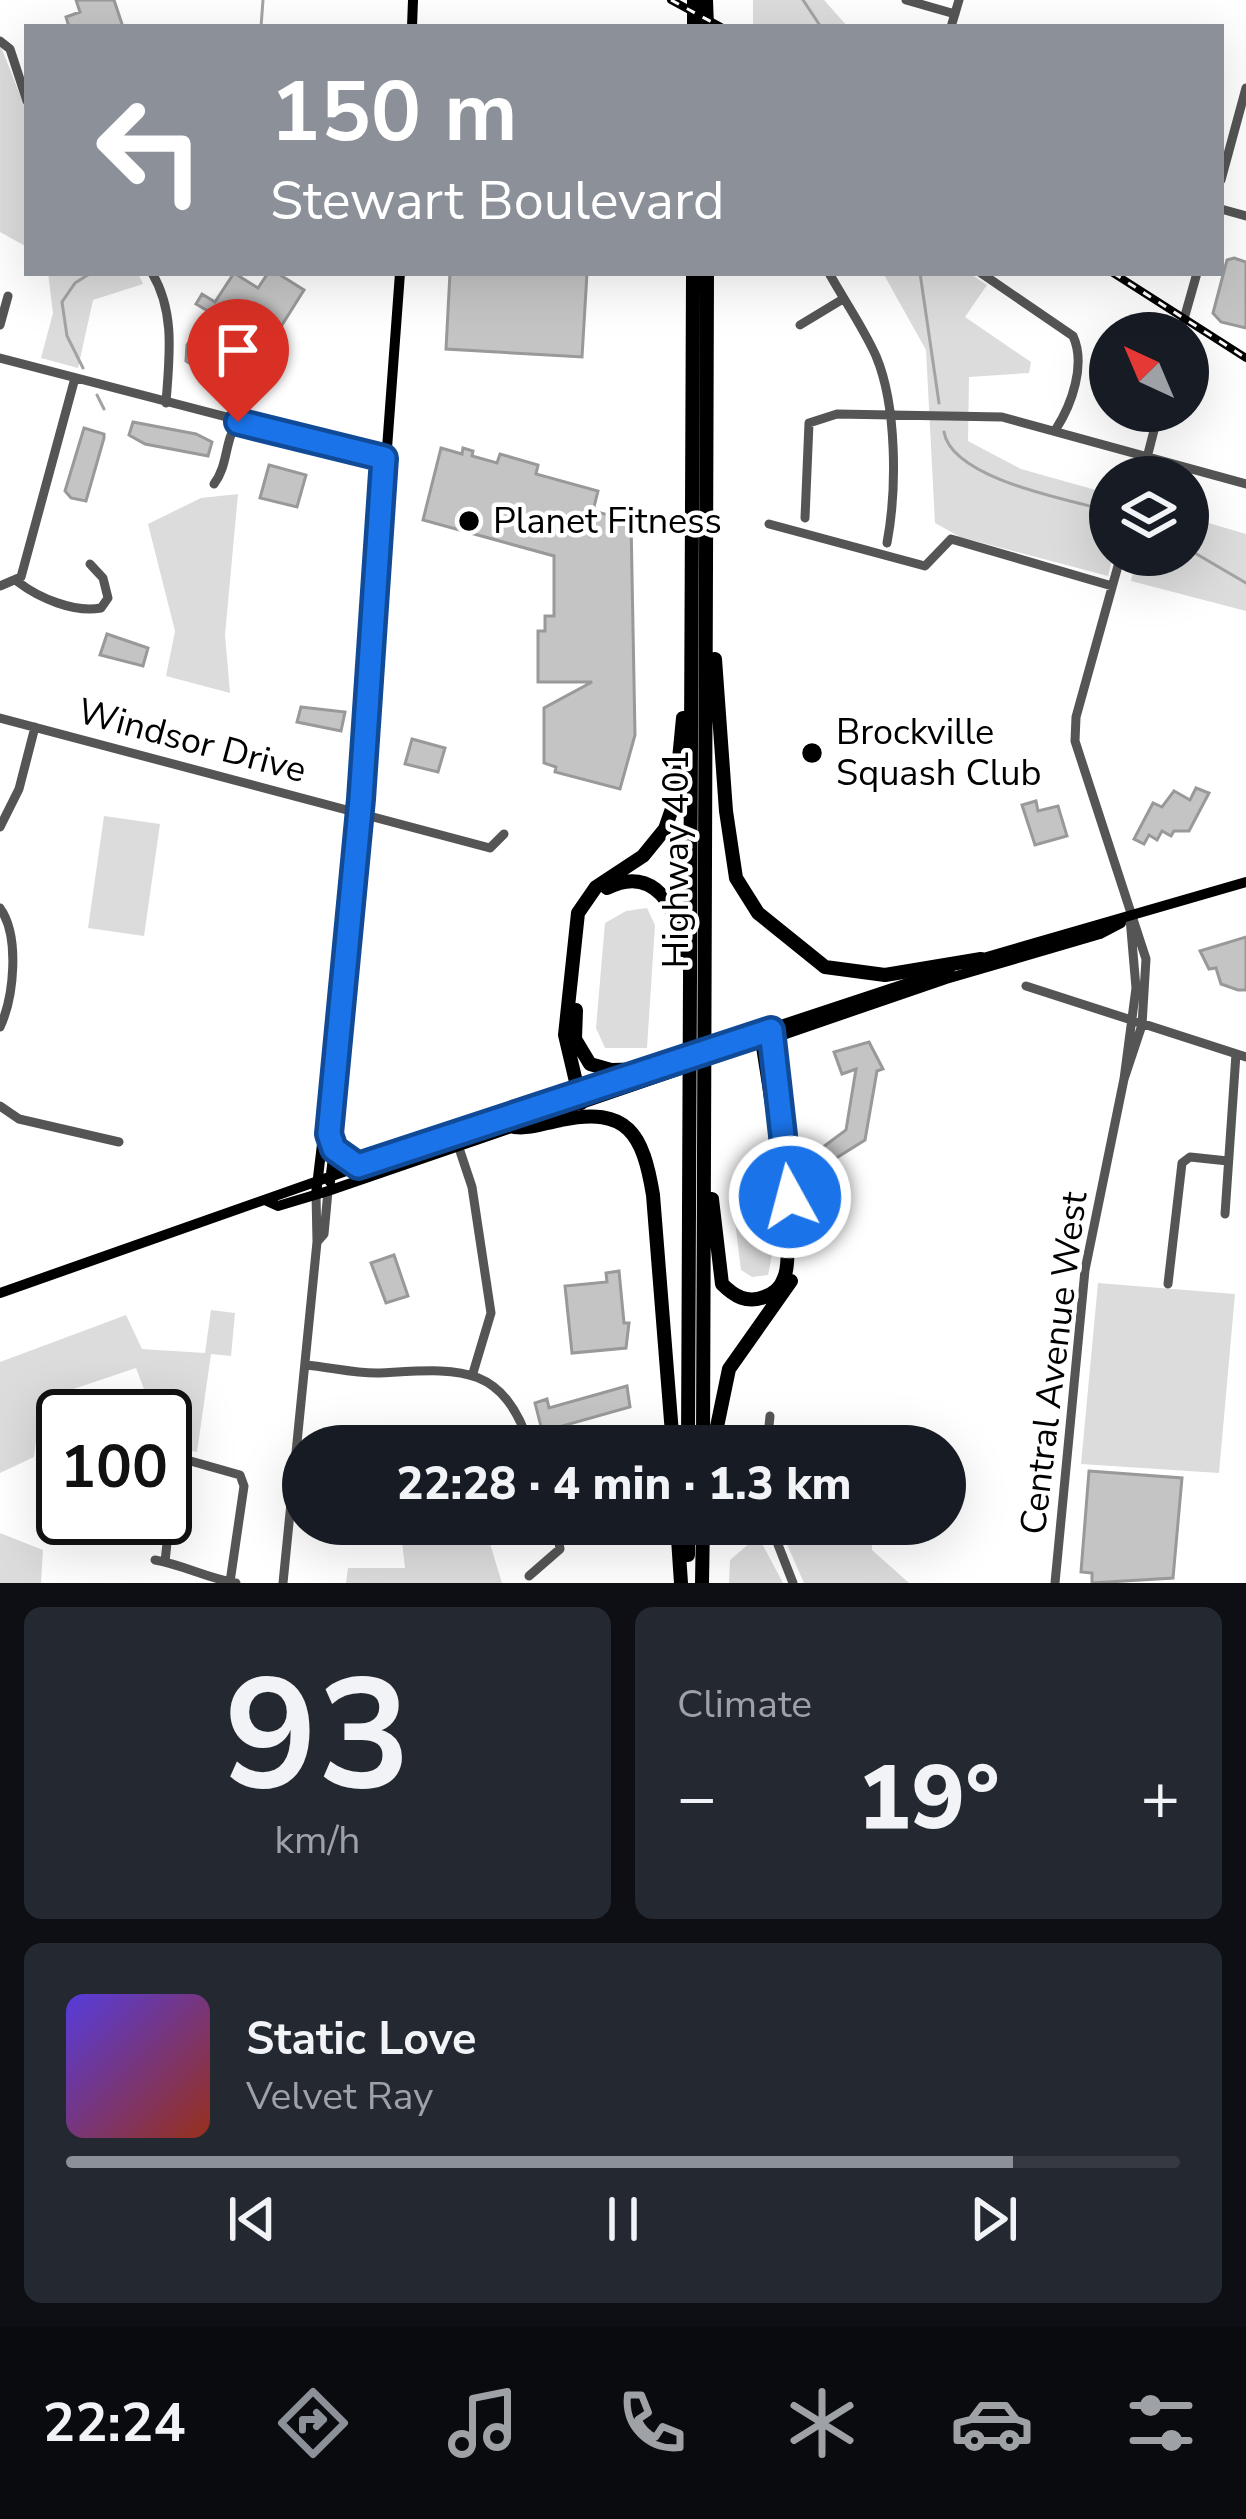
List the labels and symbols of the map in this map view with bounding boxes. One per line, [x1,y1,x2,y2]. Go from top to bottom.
pin [187,299,289,422]
north arrow [1089,312,1209,432]
place label: Planet Fitness [493,497,722,546]
marker: Planet Fitness [456,508,482,534]
street label: Windsor Drive [73,687,311,795]
place label: Brockville Squash Club [836,708,1042,798]
marker: Brockville Squash Club [799,740,825,766]
street label: Highway 401 [652,750,701,968]
position arrow [727,1134,853,1260]
street label: Central Avenue West [1009,1188,1099,1537]
speed limit sign: 100 [36,1389,192,1545]

